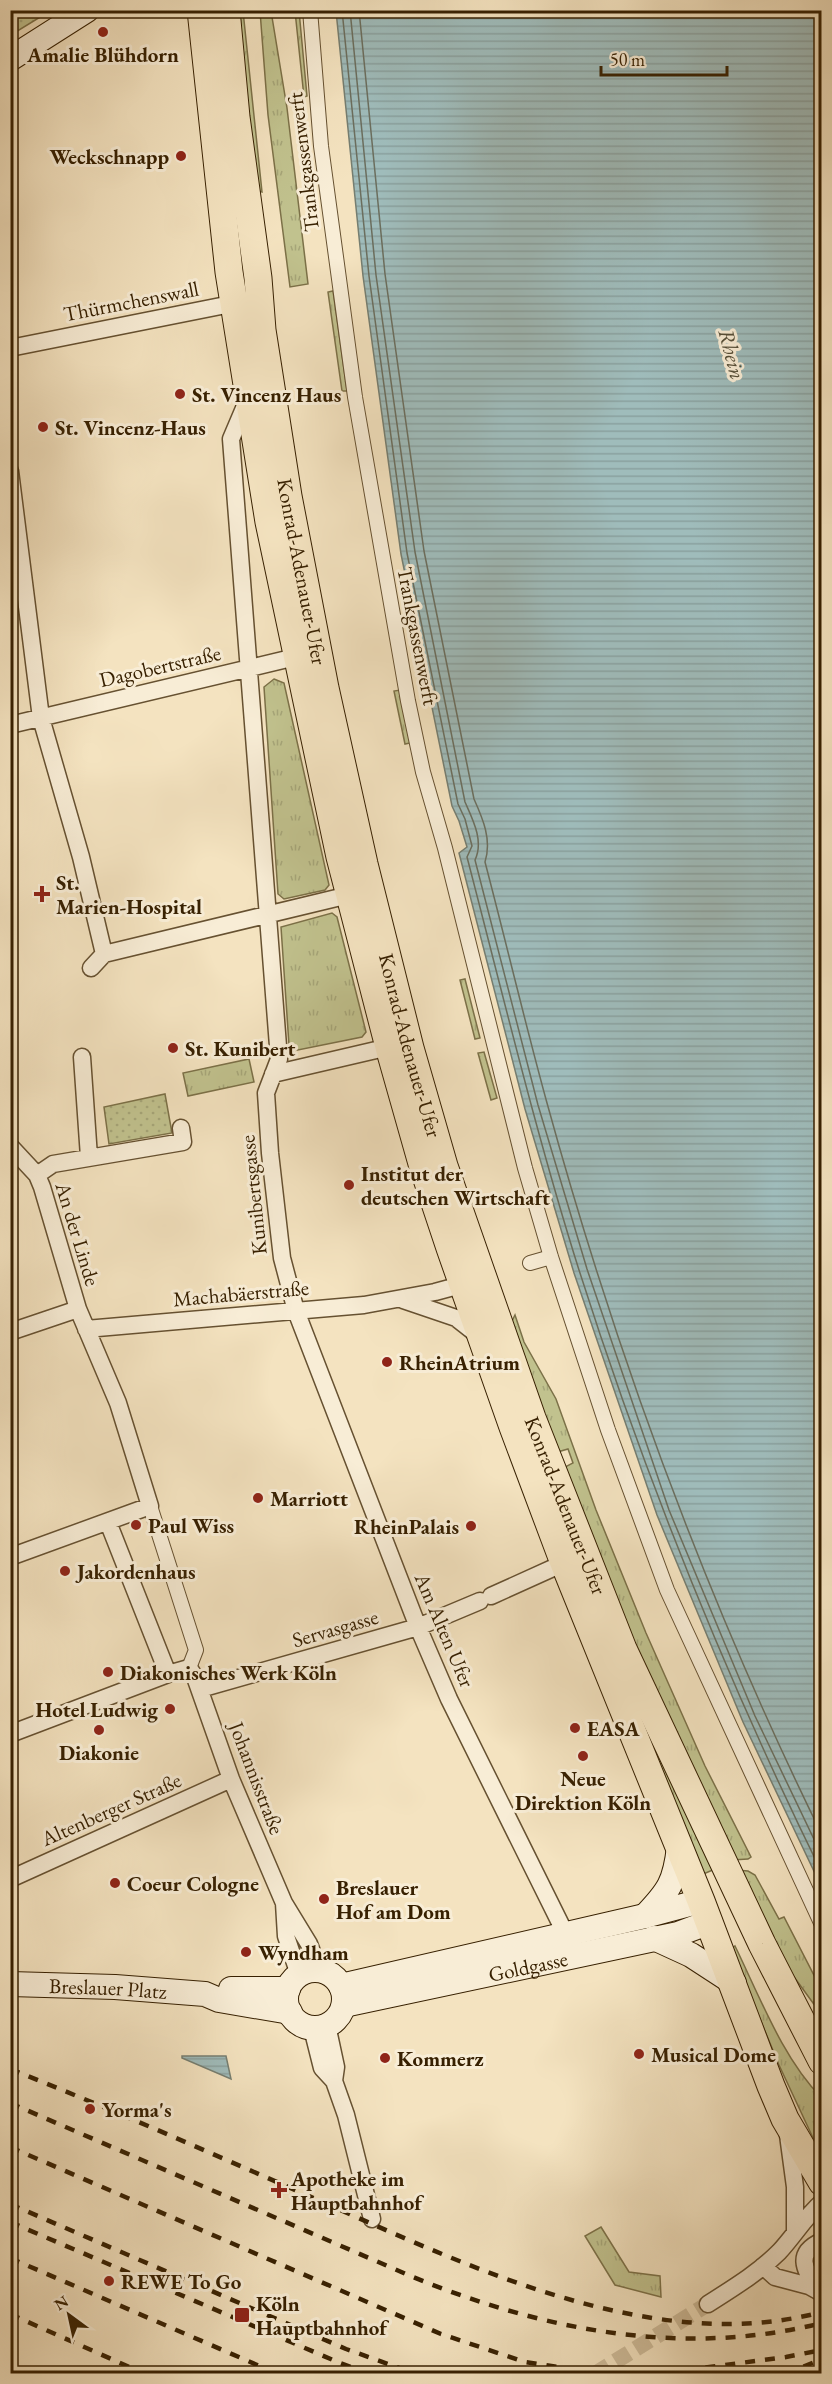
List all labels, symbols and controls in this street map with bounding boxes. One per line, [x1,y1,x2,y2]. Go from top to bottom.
marker: Amalie Blühdorn [96,25,110,39]
scale bar [601,39,727,77]
place label: Amalie Blühdorn [26,41,179,68]
text: 50 m [610,48,645,71]
street label: Trankgassenwerft [281,90,325,233]
place label: Weckschnapp [49,143,169,170]
marker: Weckschnapp [174,149,188,163]
street label: Thürmchenswall [61,275,201,327]
water label: Rhein [711,326,753,382]
place label: St. Vincenz Haus [192,381,341,408]
marker: St. Vincenz Haus [173,387,187,401]
place label: St. Vincenz-Haus [55,414,206,441]
marker: St. Vincenz-Haus [36,420,50,434]
street label: Konrad-Adenauer-Ufer [272,476,334,667]
street label: Trankgassenwerft [391,564,445,708]
street label: Dagobertstraße [97,639,223,693]
place label: St. Marien-Hospital [56,869,202,920]
marker: St. Marien-Hospital [33,885,51,903]
street label: Konrad-Adenauer-Ufer [373,950,448,1140]
place label: St. Kunibert [185,1035,295,1062]
marker: St. Kunibert [166,1041,180,1055]
street label: Kunibertsgasse [233,1134,273,1256]
place label: Institut der deutschen Wirtschaft [361,1160,550,1211]
street label: An der Linde [49,1178,107,1289]
marker: Institut der deutschen Wirtschaft [342,1178,356,1192]
street label: Machabäerstraße [172,1274,310,1312]
place label: RheinAtrium [399,1349,520,1376]
marker: RheinAtrium [380,1355,394,1369]
street label: Konrad-Adenauer-Ufer [519,1412,614,1598]
place label: Marriott [270,1485,348,1512]
marker: Marriott [251,1491,265,1505]
place label: Paul Wiss [148,1512,234,1539]
place label: RheinPalais [354,1513,459,1540]
marker: Paul Wiss [129,1518,143,1532]
marker: RheinPalais [464,1519,478,1533]
place label: Jakordenhaus [75,1558,196,1585]
marker: Jakordenhaus [58,1564,72,1578]
street label: Am Alten Ufer [408,1568,481,1691]
street label: Servasgasse [289,1603,381,1653]
place label: Diakonisches Werk Köln [120,1659,337,1686]
marker: Diakonisches Werk Köln [101,1665,115,1679]
place label: Hotel Ludwig [36,1696,158,1723]
marker: Hotel Ludwig [163,1702,177,1716]
place label: EASA [587,1715,641,1742]
street label: Johannisstraße [223,1716,291,1838]
marker: EASA [568,1721,582,1735]
marker: Diakonie [92,1723,106,1737]
place label: Diakonie [59,1739,139,1766]
marker: Neue Direktion Köln [576,1749,590,1763]
place label: Neue Direktion Köln [515,1765,651,1816]
street label: Altenberger Straße [36,1766,185,1852]
place label: Coeur Cologne [127,1870,259,1897]
place label: Breslauer Hof am Dom [336,1874,451,1925]
marker: Coeur Cologne [108,1876,122,1890]
marker: Breslauer Hof am Dom [317,1892,331,1906]
place label: Wyndham [258,1939,349,1966]
street label: Goldgasse [486,1944,570,1987]
marker: Wyndham [239,1945,253,1959]
street label: Breslauer Platz [49,1972,168,2004]
place label: Musical Dome [651,2041,776,2068]
place label: Kommerz [397,2045,484,2072]
marker: Musical Dome [632,2047,646,2061]
marker: Kommerz [378,2051,392,2065]
place label: Yorma's [102,2096,172,2123]
marker: Yorma's [83,2102,97,2116]
place label: Apotheke im Hauptbahnhof [290,2165,424,2216]
marker: Apotheke im Hauptbahnhof [272,2183,286,2197]
place label: REWE To Go [121,2268,242,2295]
marker: REWE To Go [102,2274,116,2288]
north arrow [39,2285,99,2345]
text: N [50,2290,72,2315]
place label: Köln Hauptbahnhof [256,2290,389,2341]
marker: Köln Hauptbahnhof [233,2306,251,2324]

